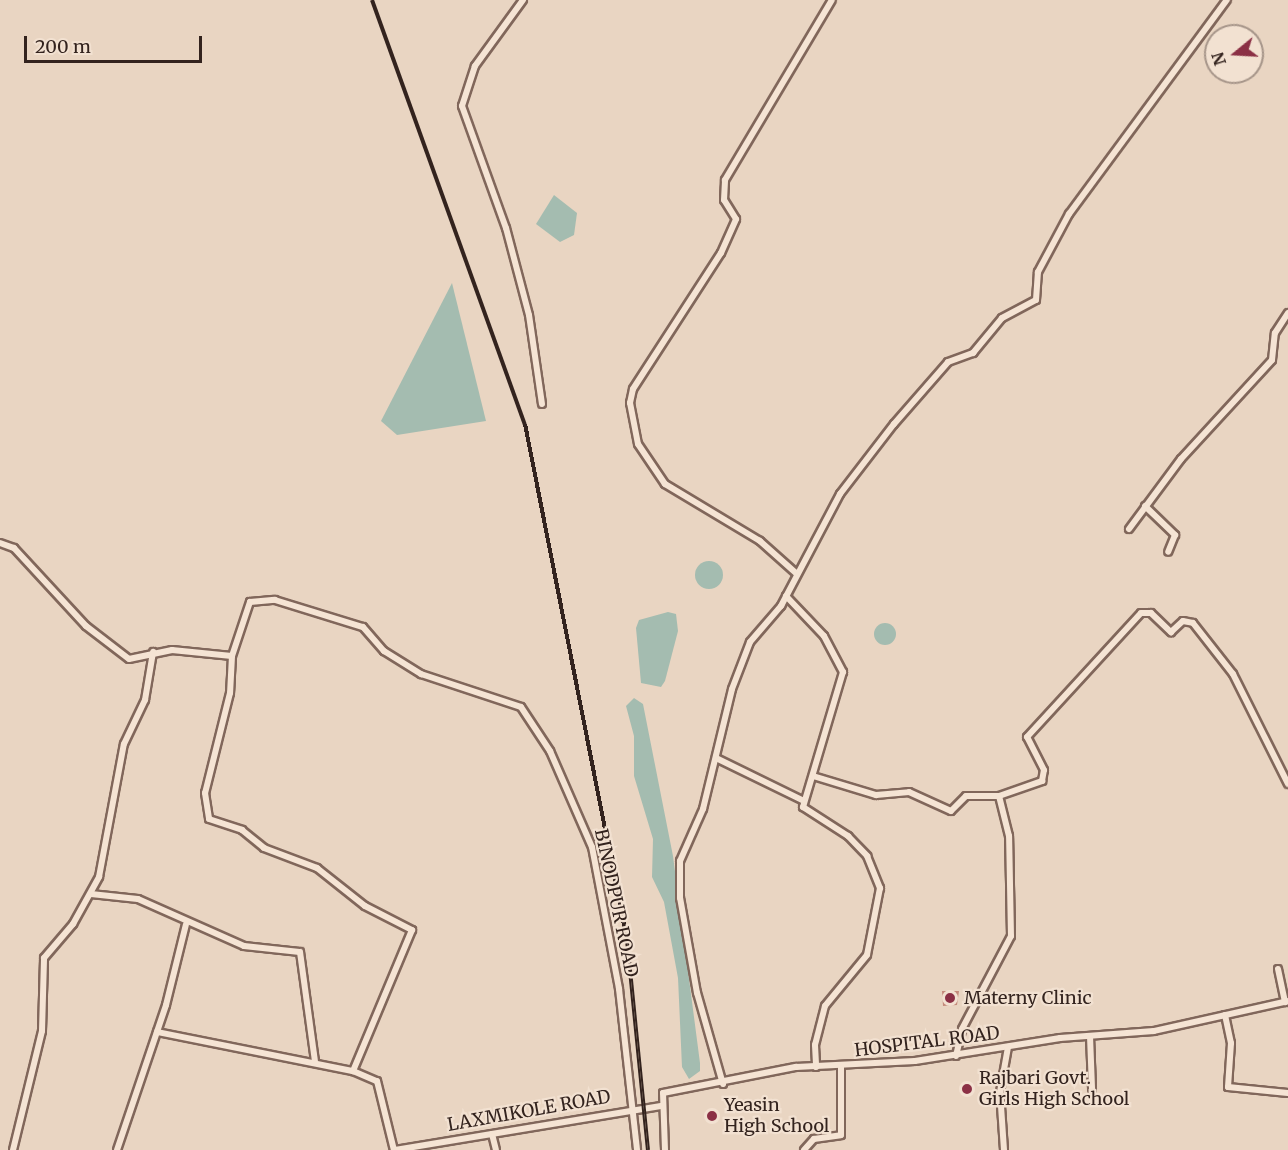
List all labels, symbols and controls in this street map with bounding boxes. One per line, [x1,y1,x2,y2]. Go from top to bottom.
scale bar [27,24,206,62]
north arrow [1204,24,1264,84]
text: 200 m [35,35,91,58]
text: N [1207,50,1230,68]
street label: BINODPUR ROAD [590,827,642,979]
place label: Materny Clinic [964,987,1092,1009]
marker: Materny Clinic [941,989,959,1007]
street label: HOSPITAL ROAD [853,1022,1001,1062]
place label: Rajbari Govt. Girls High School [979,1068,1129,1110]
marker: Rajbari Govt. Girls High School [960,1082,974,1096]
street label: LAXMIKOLE ROAD [446,1086,612,1136]
place label: Yeasin High School [724,1095,829,1138]
marker: Yeasin High School [705,1109,719,1123]

